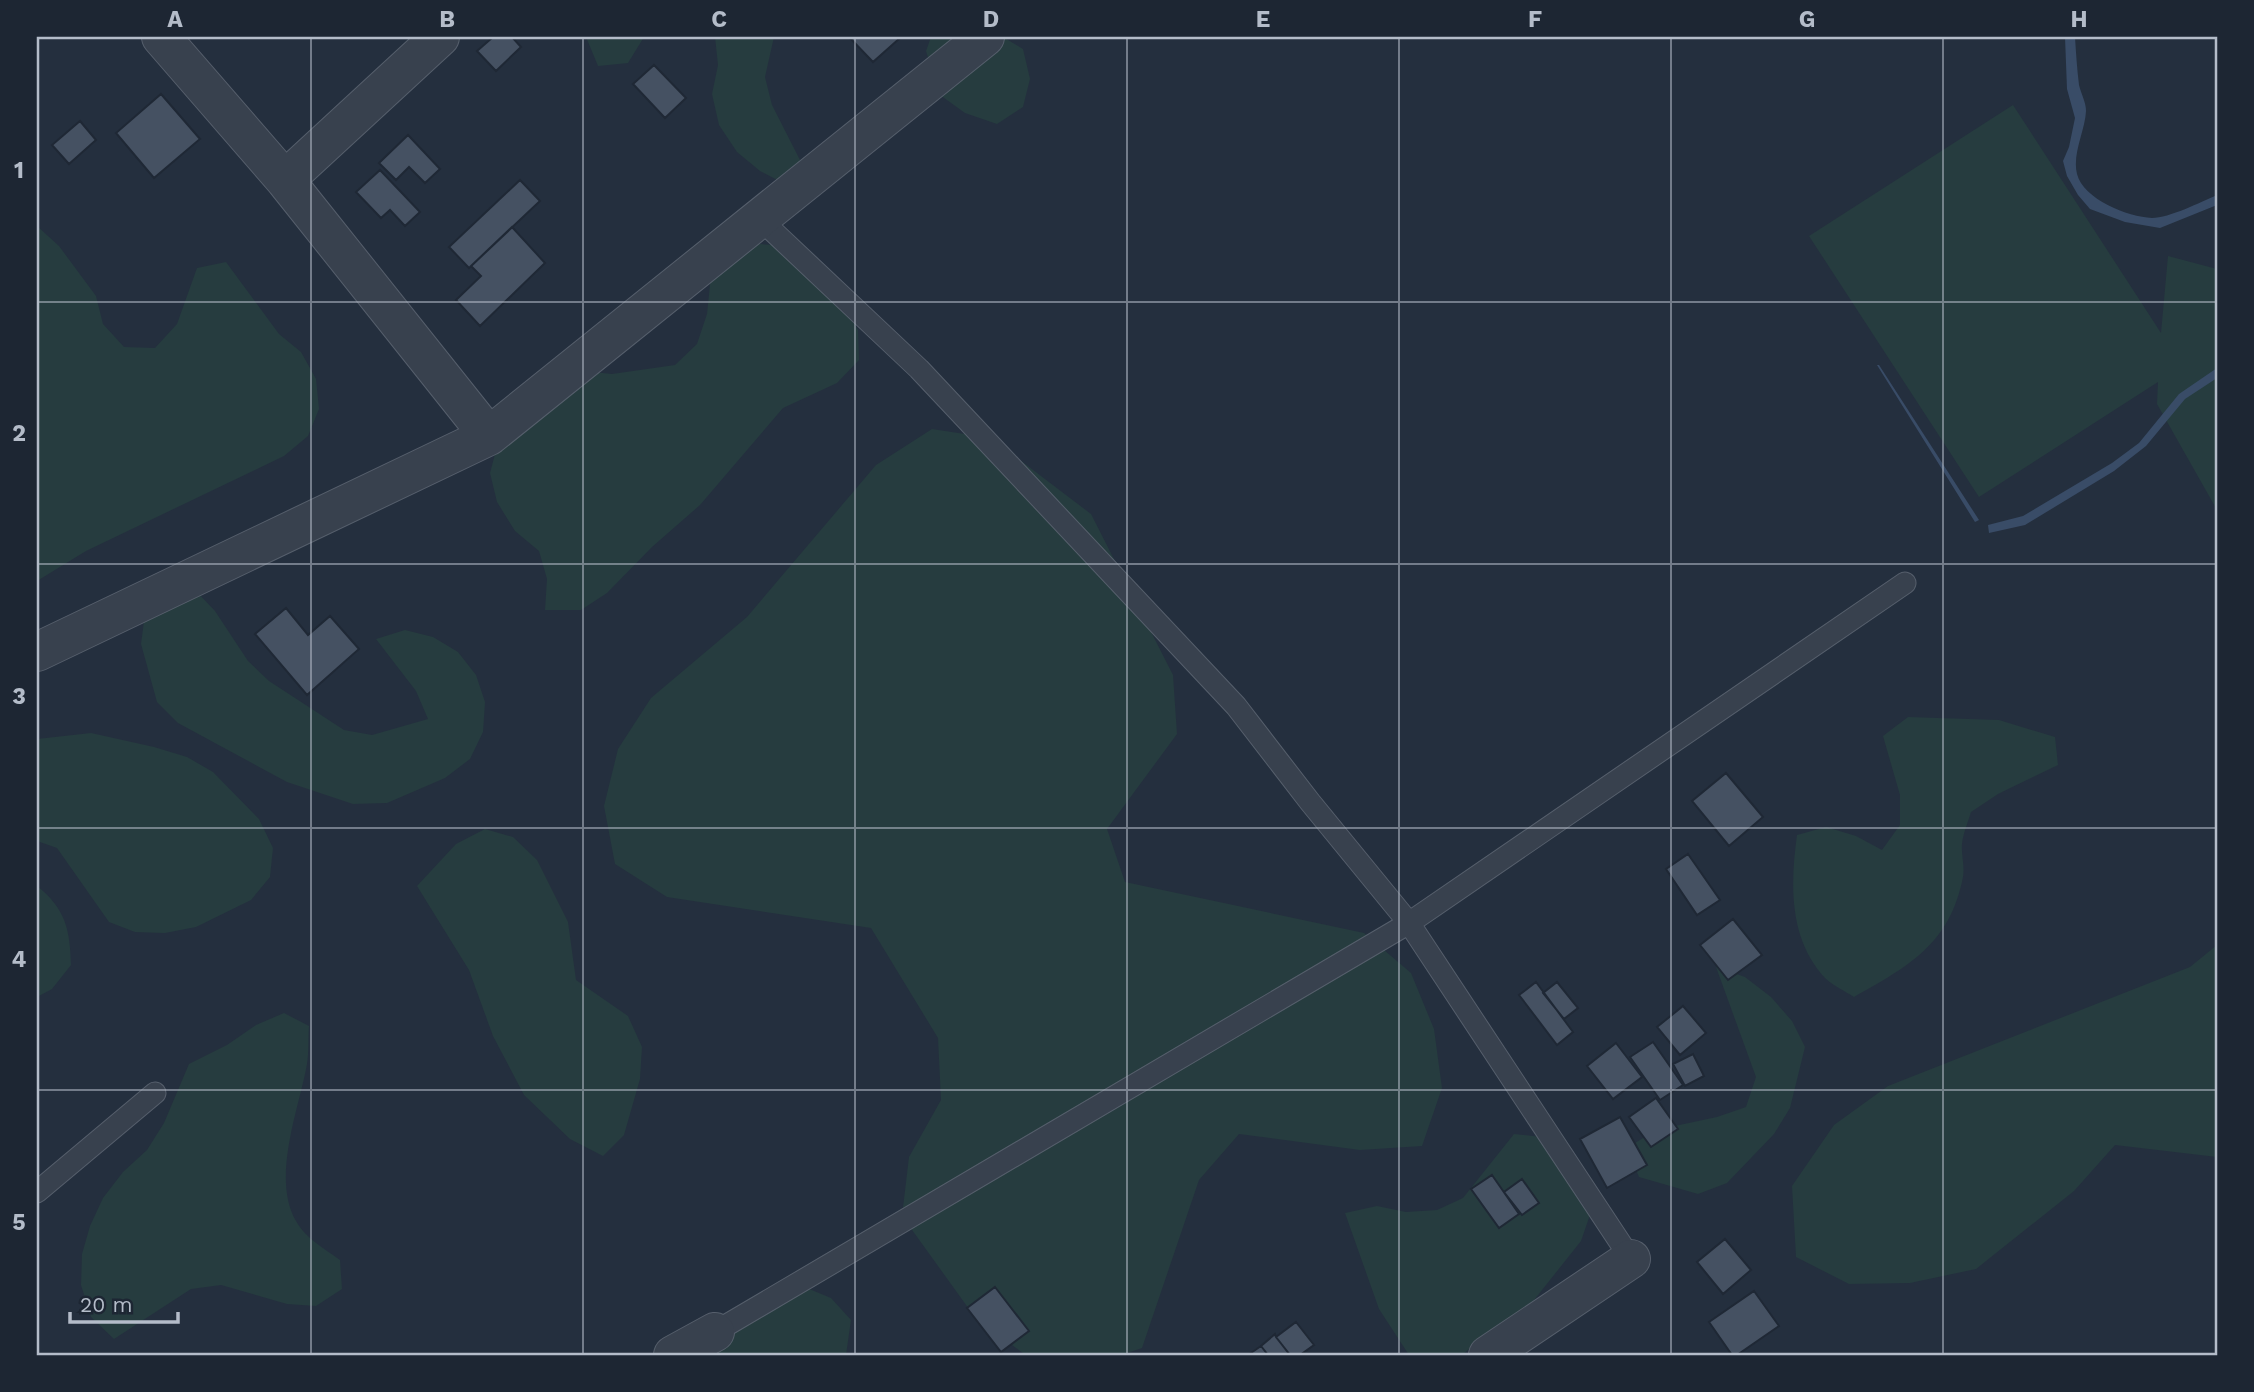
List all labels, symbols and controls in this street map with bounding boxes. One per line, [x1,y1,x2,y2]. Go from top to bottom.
text: A [167,6,183,33]
text: B [439,6,455,33]
text: C [711,6,727,33]
text: D [983,6,999,33]
text: E [1256,6,1270,33]
text: F [1528,6,1542,33]
text: G [1799,6,1815,33]
text: H [2070,6,2088,33]
text: 1 [14,157,24,184]
text: 2 [12,420,26,447]
text: 3 [12,683,26,710]
text: 4 [12,946,27,973]
text: 5 [12,1209,26,1236]
scale bar [70,1280,178,1324]
text: 20 m [80,1292,132,1317]

